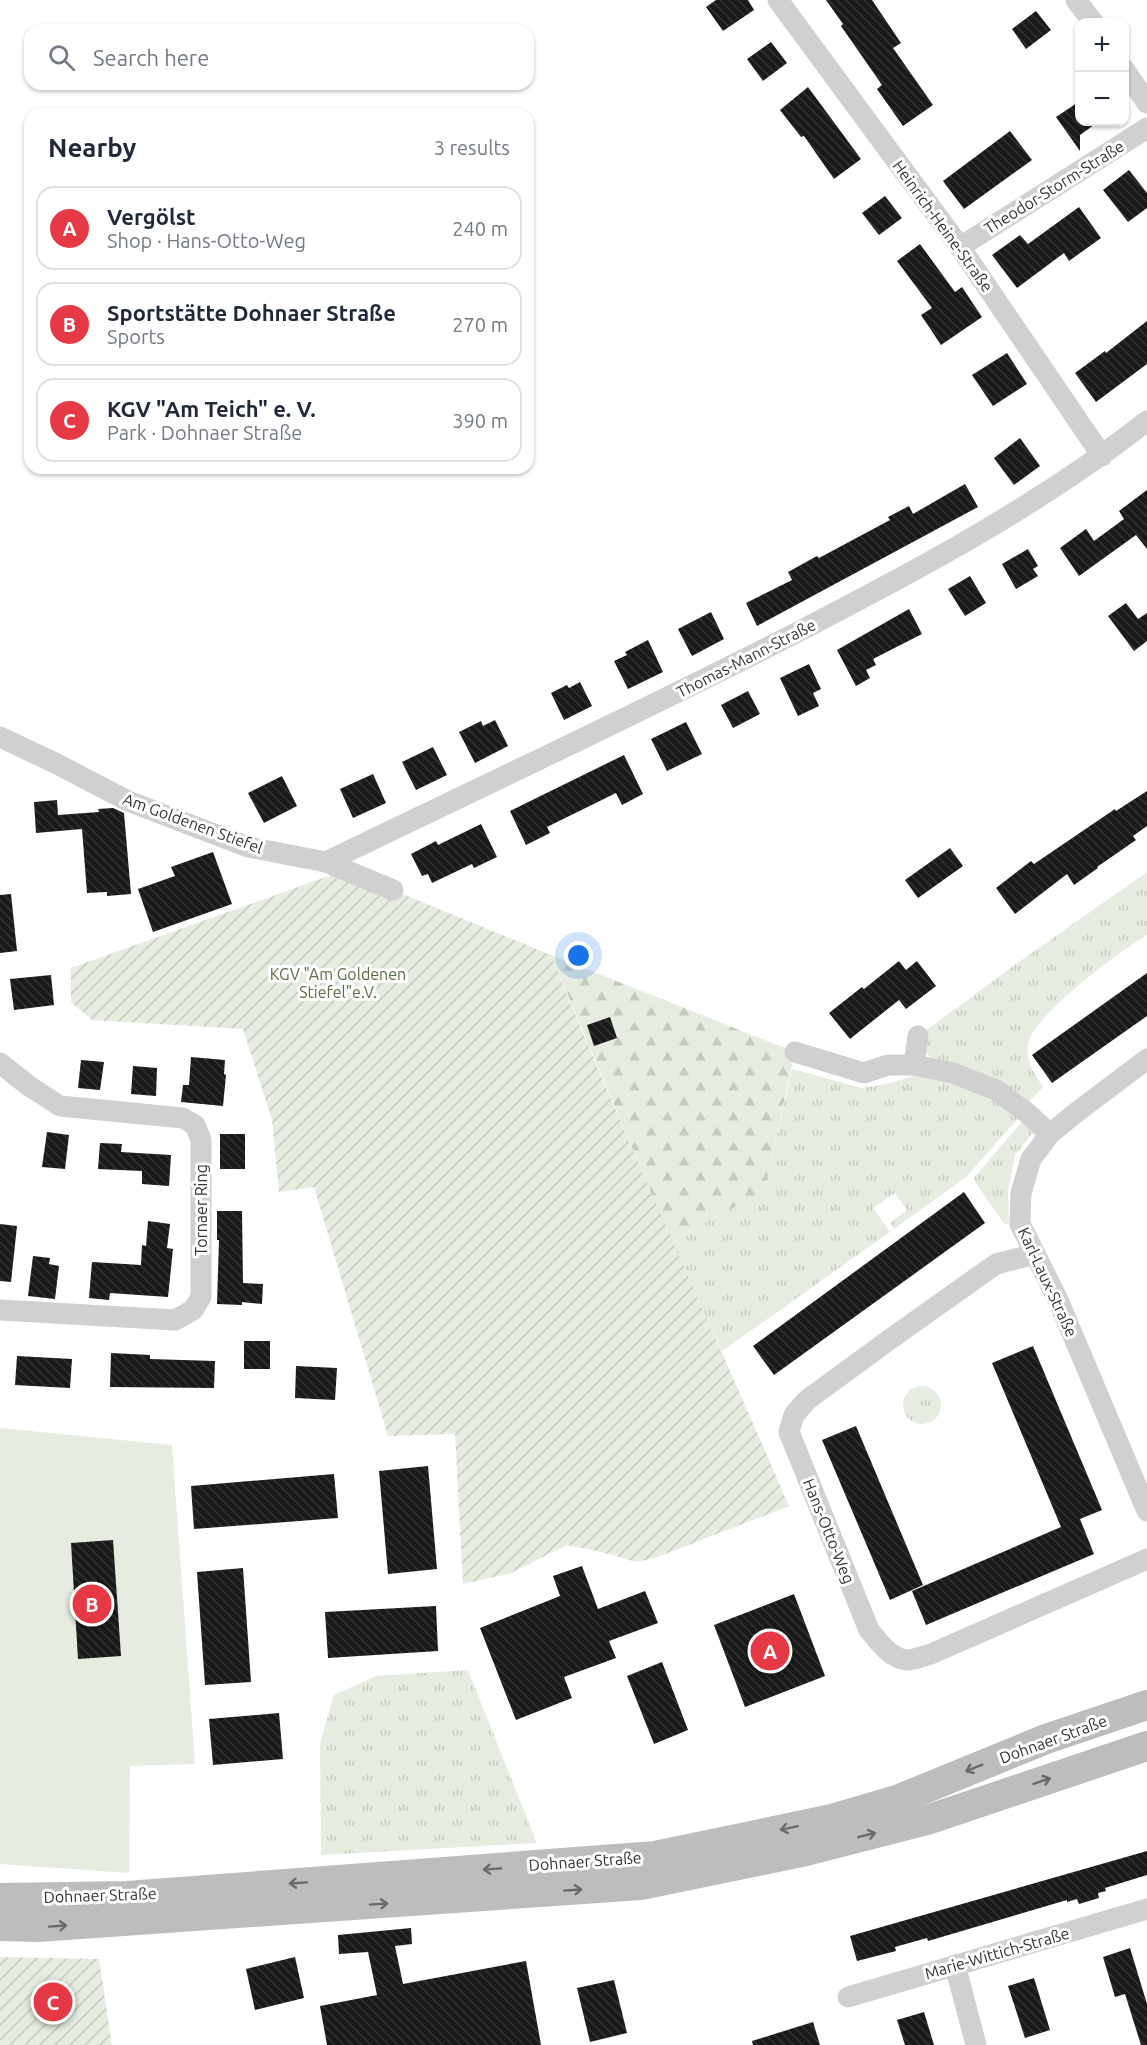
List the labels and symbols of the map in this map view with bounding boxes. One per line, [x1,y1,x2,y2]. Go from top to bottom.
street label: Theodor-Storm-Straße [981,137,1127,237]
street label: Heinrich-Heine-Straße [889,157,997,295]
street label: Thomas-Mann-Straße [674,615,818,701]
street label: Am Goldenen Stiefel [121,789,265,857]
your location [564,941,593,970]
park label: KGV "Am Goldenen Stiefel"e.V. [270,965,406,1001]
street label: Tornaer Ring [192,1164,210,1256]
street label: Karl-Laux-Straße [1015,1225,1081,1339]
street label: Hans-Otto-Weg [800,1476,858,1586]
pin: B [72,1582,112,1626]
pin: A [750,1628,790,1674]
street label: Dohnaer Straße [997,1711,1109,1767]
one-way arrow [965,1763,984,1774]
one-way arrow [1032,1775,1051,1786]
one-way arrow [780,1823,799,1834]
one-way arrow [858,1829,877,1841]
street label: Dohnaer Straße [528,1848,642,1874]
one-way arrow [483,1863,503,1874]
one-way arrow [288,1878,308,1889]
street label: Dohnaer Straße [43,1884,157,1906]
one-way arrow [563,1884,583,1895]
one-way arrow [368,1898,388,1909]
one-way arrow [48,1920,68,1931]
street label: Marie-Wittich-Straße [923,1924,1071,1982]
pin: C [34,1980,72,2024]

